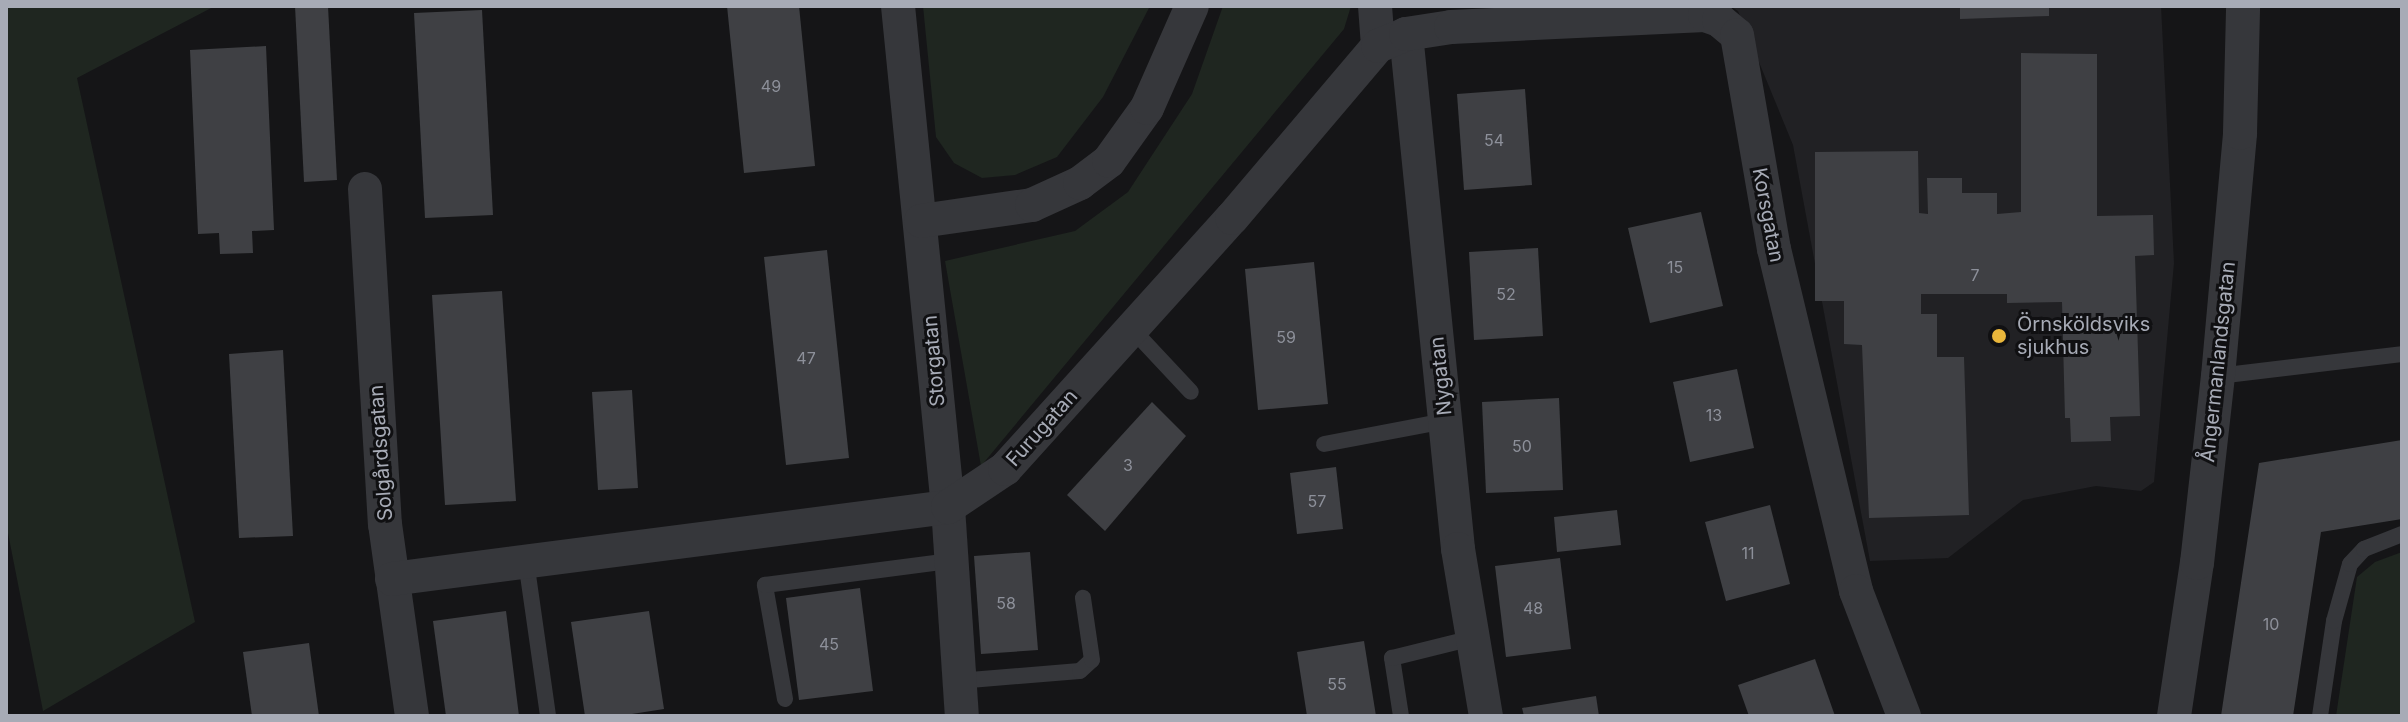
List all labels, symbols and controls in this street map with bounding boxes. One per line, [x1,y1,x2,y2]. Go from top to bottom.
house number: 49 [761,76,781,96]
house number: 54 [1484,130,1504,150]
street label: Korsgatan [1747,166,1789,264]
house number: 15 [1667,257,1683,277]
street label: Ångermanlandsgatan [2196,260,2240,464]
house number: 7 [1970,265,1980,285]
house number: 52 [1496,284,1516,304]
place label: Örnsköldsviks sjukhus [2017,312,2150,359]
street label: Storgatan [918,314,950,408]
marker: Örnsköldsviks sjukhus [1988,325,2010,347]
house number: 59 [1276,327,1296,347]
street label: Nygatan [1425,335,1457,417]
house number: 47 [796,348,816,368]
street label: Solgårdsgatan [364,384,398,522]
street label: Furugatan [1001,384,1083,472]
house number: 13 [1706,405,1722,425]
house number: 50 [1512,436,1532,456]
house number: 3 [1123,455,1133,475]
house number: 57 [1308,491,1326,511]
house number: 11 [1741,543,1755,563]
house number: 58 [996,593,1016,613]
house number: 48 [1523,598,1543,618]
house number: 10 [2263,614,2279,634]
house number: 45 [819,634,839,654]
house number: 55 [1327,674,1347,694]

